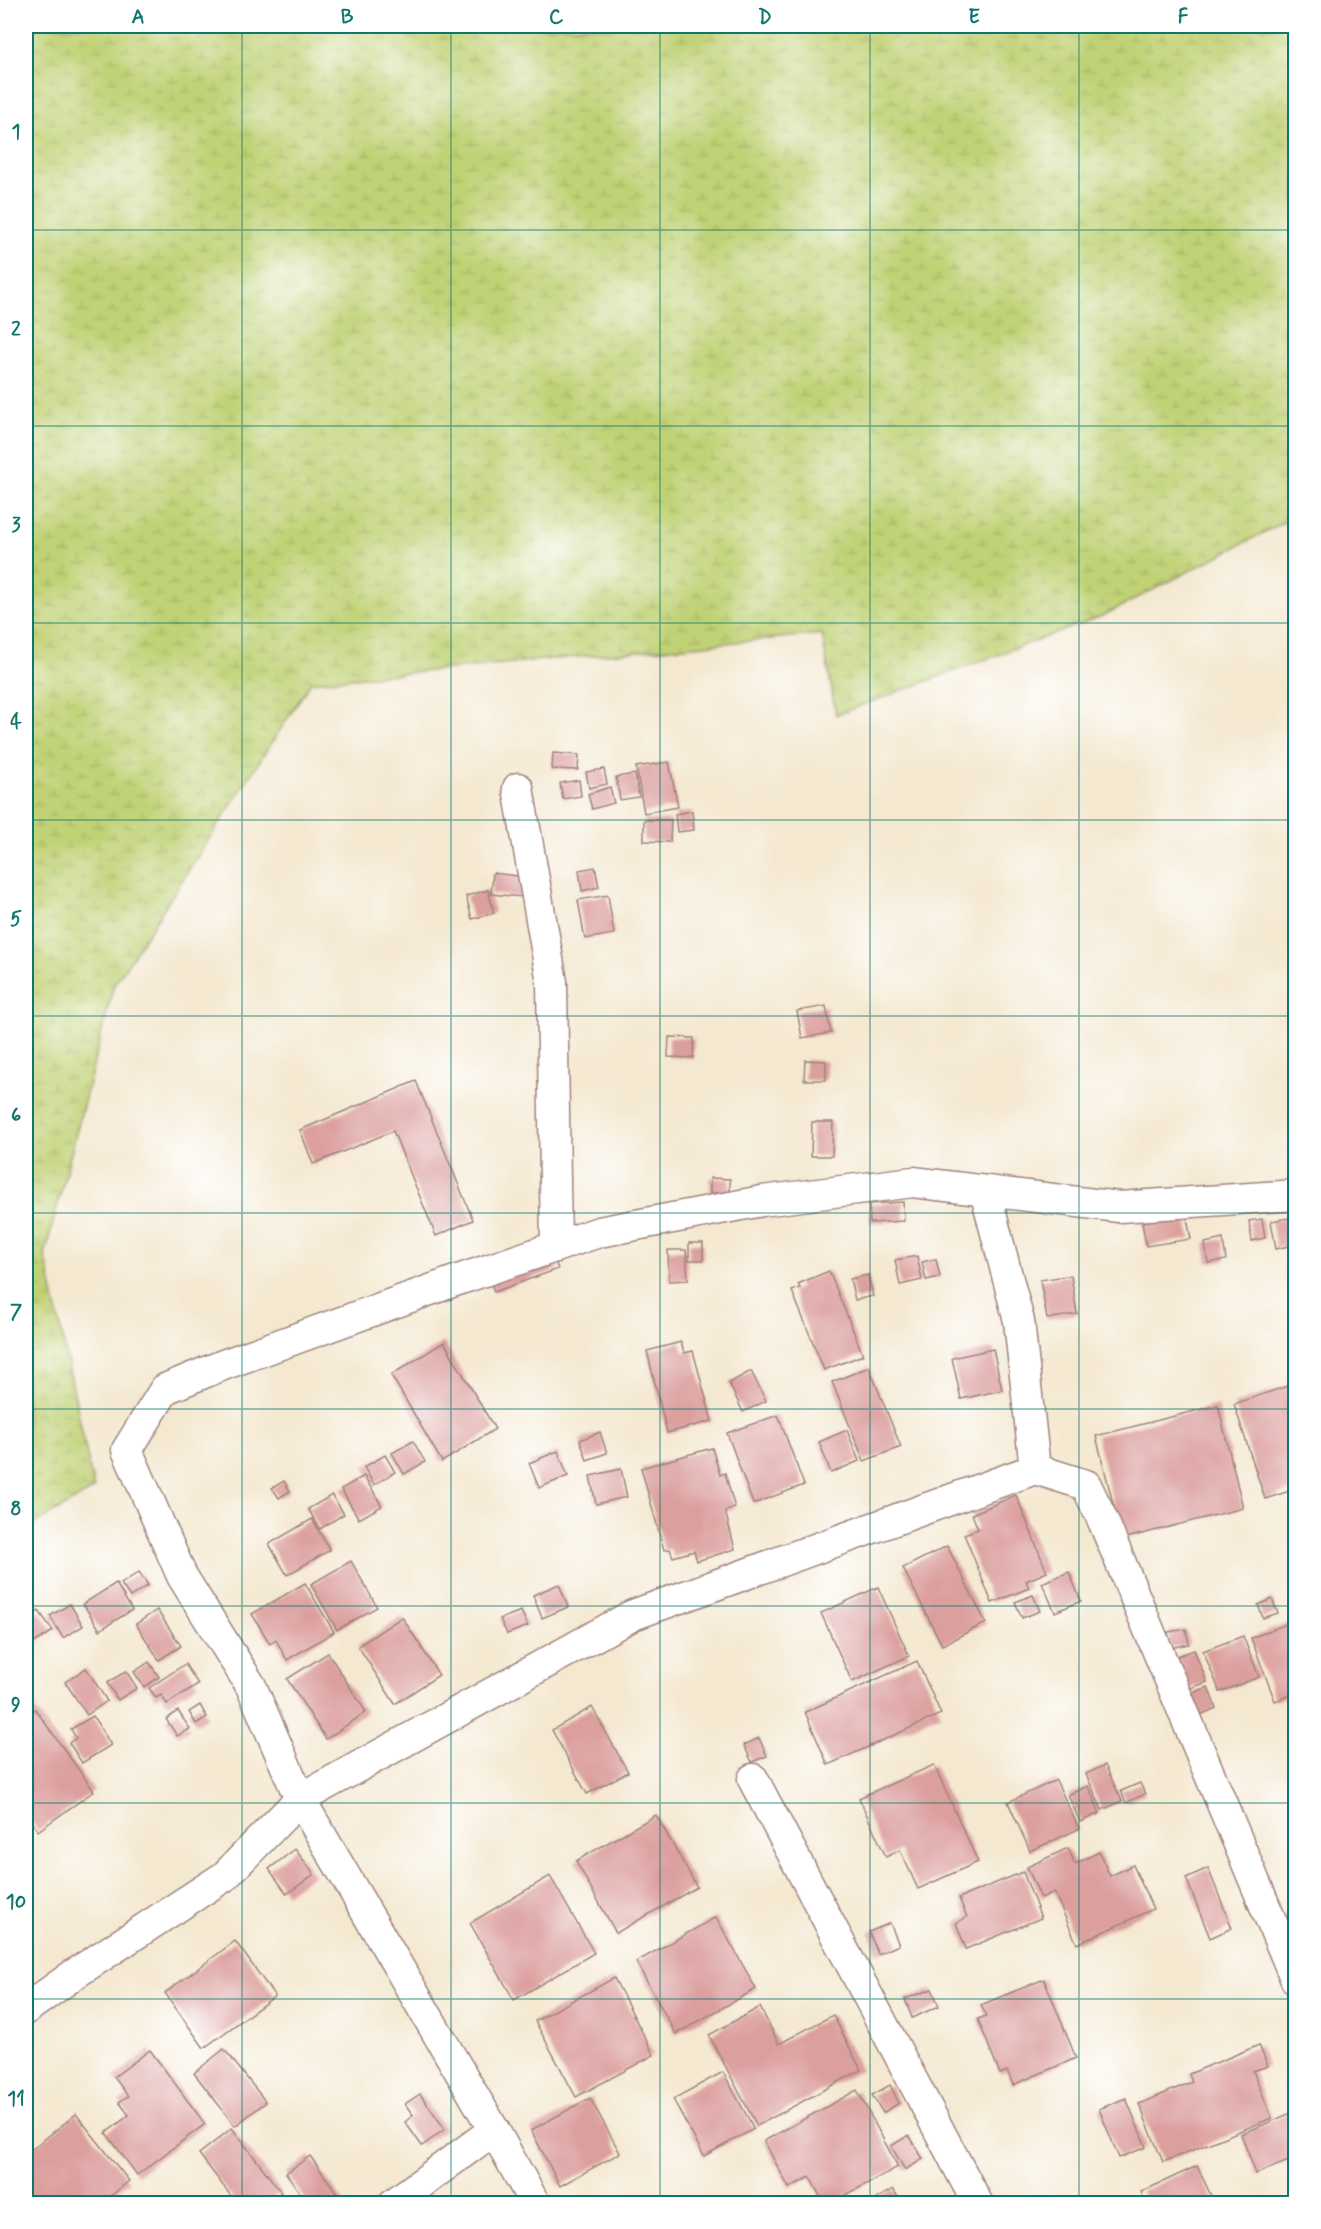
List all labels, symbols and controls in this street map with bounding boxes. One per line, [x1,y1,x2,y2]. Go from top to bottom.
text: A [131,4,145,31]
text: B [341,4,354,31]
text: C [549,4,564,31]
text: D [758,4,772,31]
text: E [968,4,980,31]
text: F [1178,4,1189,31]
text: 1 [12,119,20,146]
text: 2 [11,316,21,343]
text: 3 [11,512,21,539]
text: 4 [10,709,22,736]
text: 5 [10,906,22,933]
text: 6 [11,1102,21,1129]
text: 7 [10,1299,22,1326]
text: 8 [10,1496,22,1523]
text: 9 [11,1692,21,1719]
text: 10 [6,1889,26,1916]
text: 11 [7,2086,25,2113]

